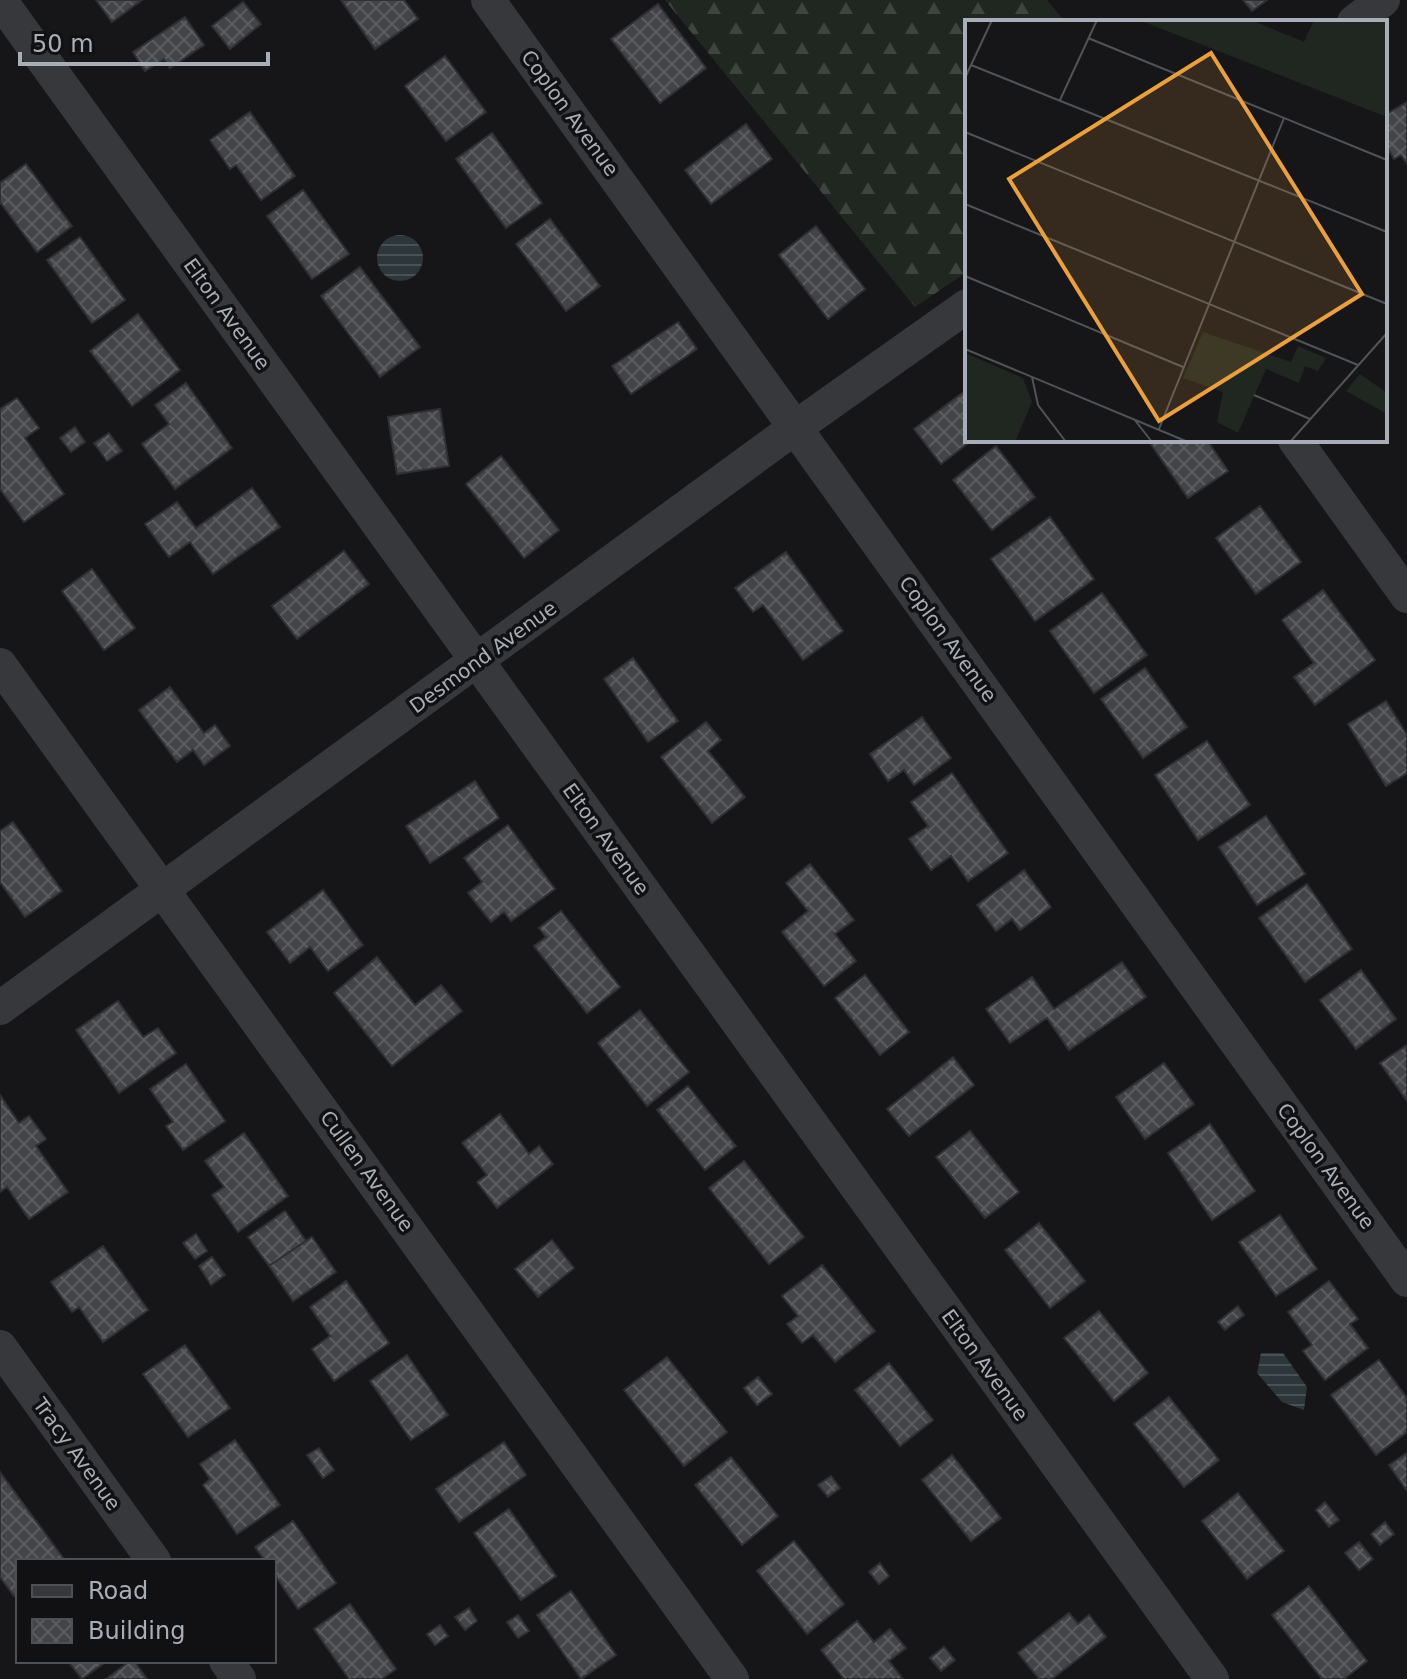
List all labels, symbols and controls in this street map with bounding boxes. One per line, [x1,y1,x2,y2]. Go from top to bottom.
scale bar [20,16,268,66]
inset map [965,20,1387,442]
text: 50 m [32,30,94,58]
street label: Coplon Avenue [516,45,624,181]
street label: Elton Avenue [179,254,275,374]
street label: Coplon Avenue [894,571,1002,707]
street label: Desmond Avenue [405,596,561,718]
street label: Elton Avenue [558,779,654,899]
street label: Coplon Avenue [1272,1098,1380,1234]
street label: Cullen Avenue [315,1106,419,1236]
street label: Elton Avenue [937,1305,1033,1425]
street label: Tracy Avenue [28,1392,126,1515]
legend [16,1559,276,1663]
text: Road [88,1577,148,1605]
text: Building [88,1617,185,1645]

